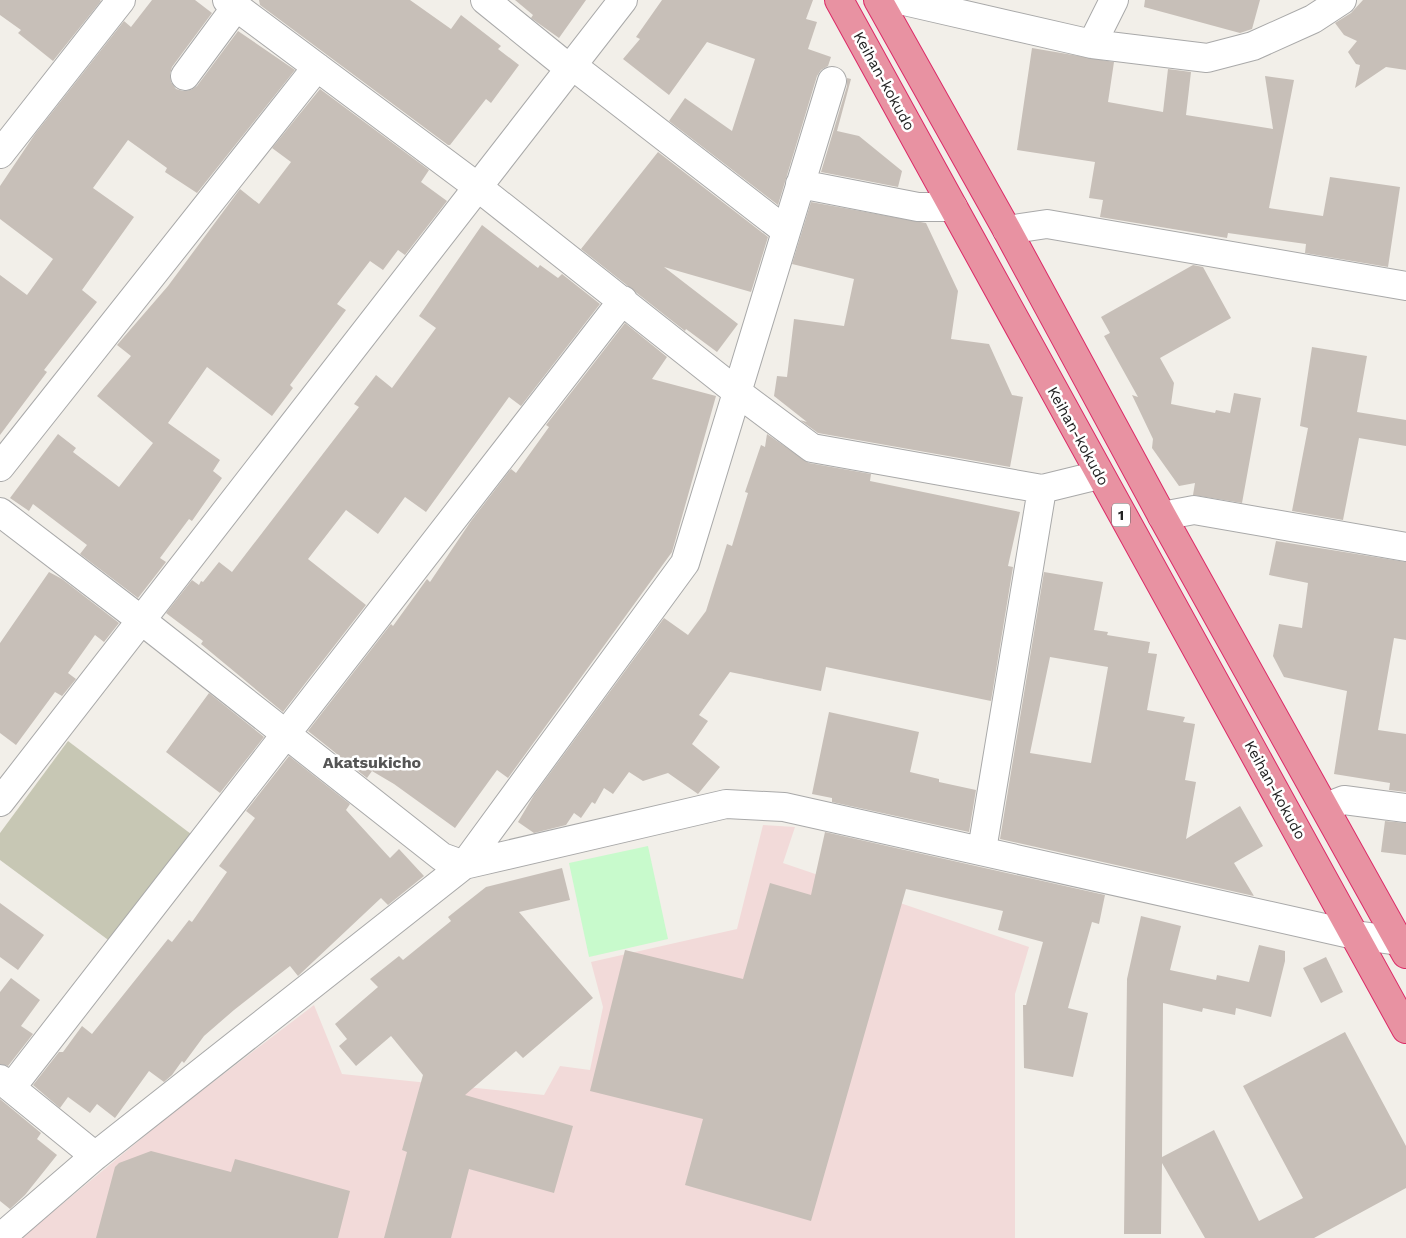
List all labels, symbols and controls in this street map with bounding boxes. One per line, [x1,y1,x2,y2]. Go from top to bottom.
street label: Keihan-kokudo [849,29,919,133]
street label: Keihan-kokudo [1043,384,1113,488]
road number: 1 [1112,504,1130,526]
street label: Keihan-kokudo [1240,738,1310,842]
district label: Akatsukicho [323,753,422,772]

